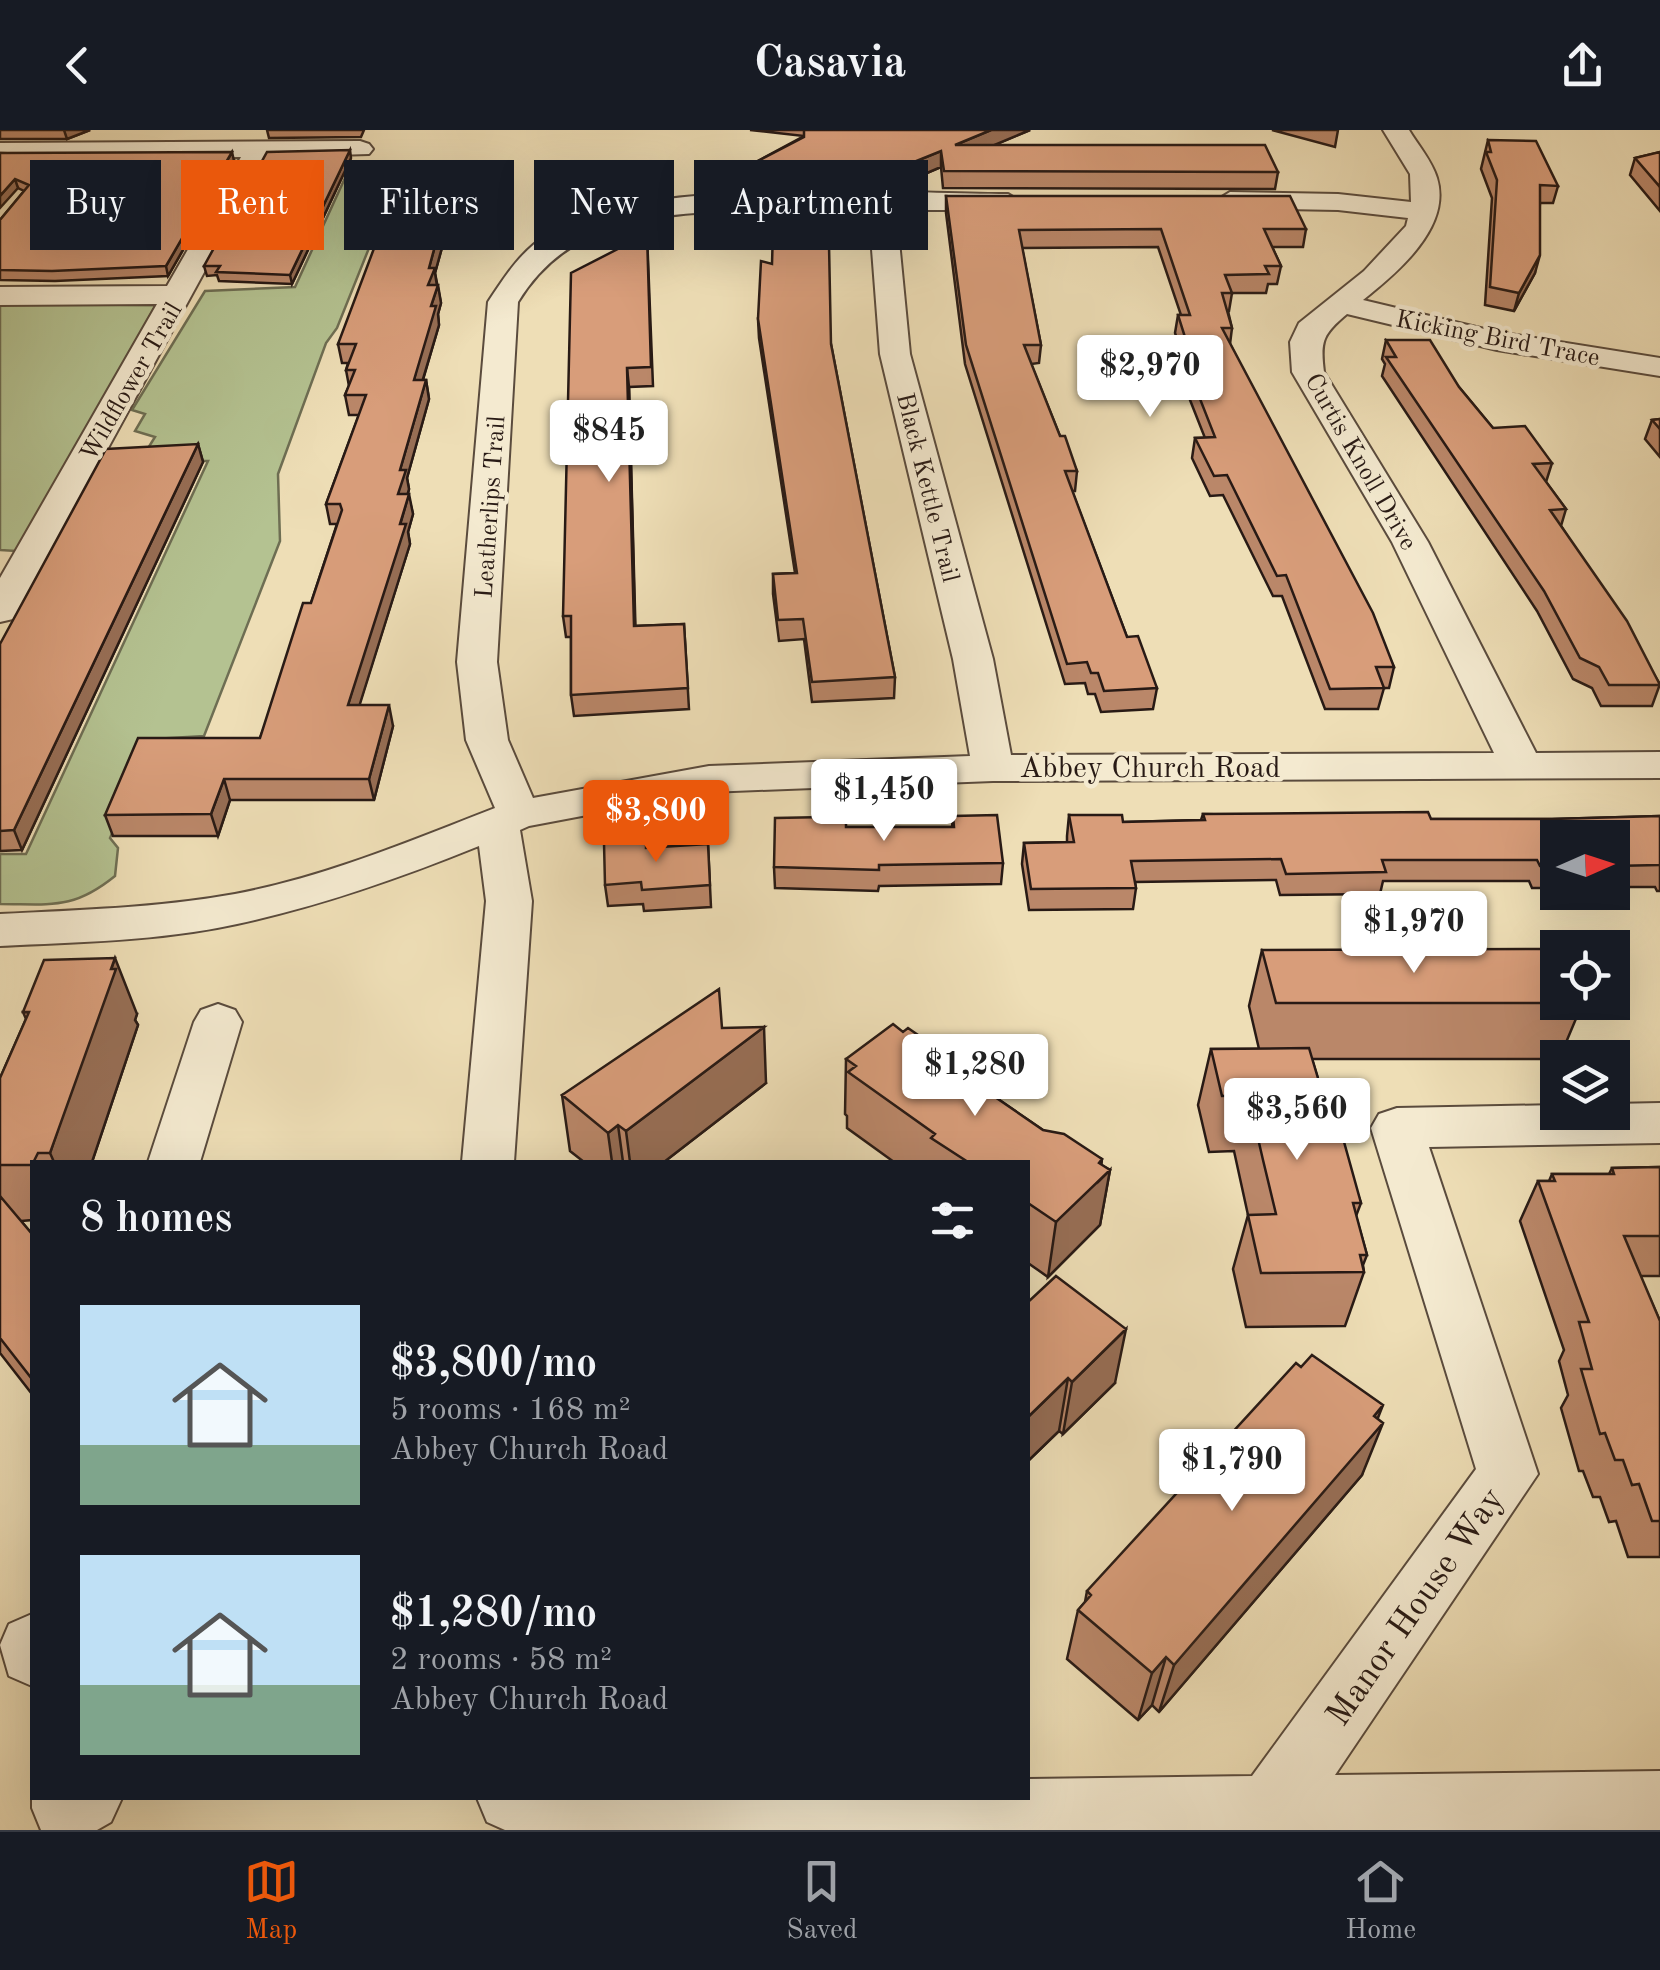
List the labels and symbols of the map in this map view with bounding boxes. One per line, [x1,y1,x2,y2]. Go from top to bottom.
street label: Wildflower Trail [77,299,188,466]
street label: Kicking Bird Trace [1393,307,1602,372]
pin: $2,970 [1069,335,1231,420]
street label: Curtis Knoll Drive [1299,370,1420,555]
street label: Black Kettle Trail [891,390,962,585]
pin: $845 [550,400,668,485]
street label: Leatherlips Trail [473,415,510,599]
street label: Abbey Church Road [1019,754,1281,784]
pin: $1,450 [803,759,965,844]
pin: $3,800 [575,780,737,865]
north arrow [1540,820,1630,910]
pin: $1,970 [1333,891,1495,976]
pin: $1,280 [894,1034,1056,1119]
pin: $3,560 [1216,1078,1378,1163]
pin: $1,790 [1151,1429,1313,1514]
street label: Manor House Way [1321,1482,1511,1733]

